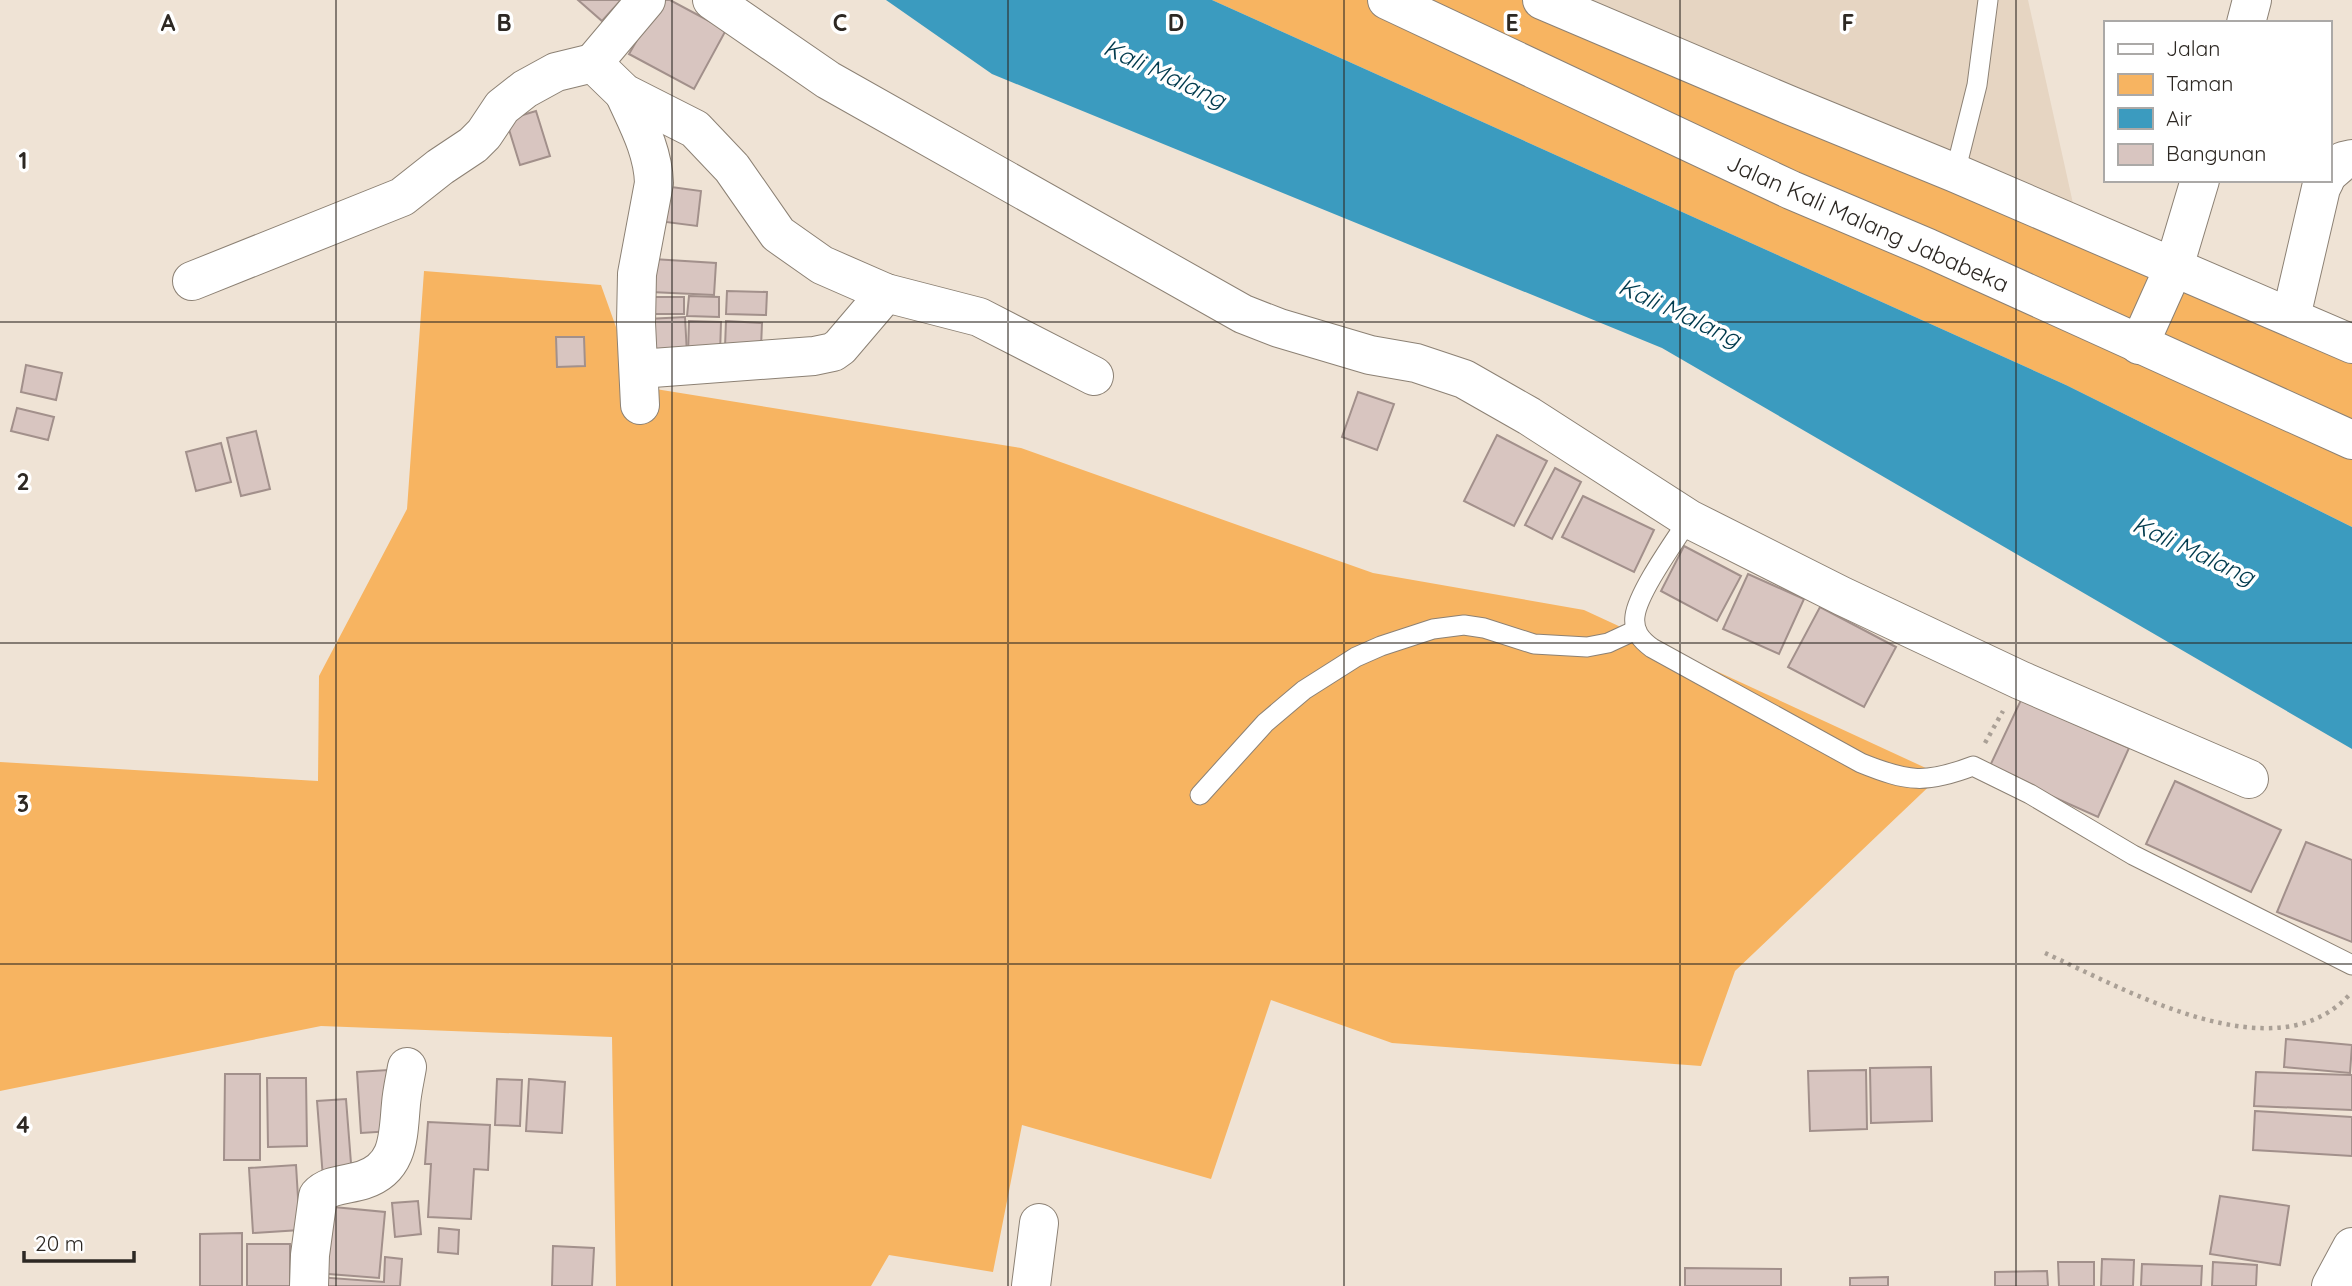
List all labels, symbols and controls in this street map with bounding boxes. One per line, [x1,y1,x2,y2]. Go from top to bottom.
text: A [161,8,176,37]
text: B [496,8,512,37]
text: C [833,8,847,37]
text: D [1168,8,1184,37]
text: E [1505,8,1519,37]
text: F [1842,8,1854,37]
legend [2104,21,2331,182]
water label: Kali Malang [1099,32,1233,115]
text: Jalan [2166,35,2220,61]
text: Taman [2166,70,2233,96]
text: Air [2166,105,2192,131]
text: Bangunan [2166,140,2266,166]
text: 1 [19,146,27,175]
street label: Jalan Kali Malang Jababeka [1722,148,2014,298]
water label: Kali Malang [1614,271,1748,354]
text: 2 [16,467,30,496]
water label: Kali Malang [2128,509,2262,592]
text: 3 [17,789,29,818]
text: 4 [16,1110,30,1139]
scale bar [24,1220,135,1264]
text: 20 m [35,1230,84,1256]

